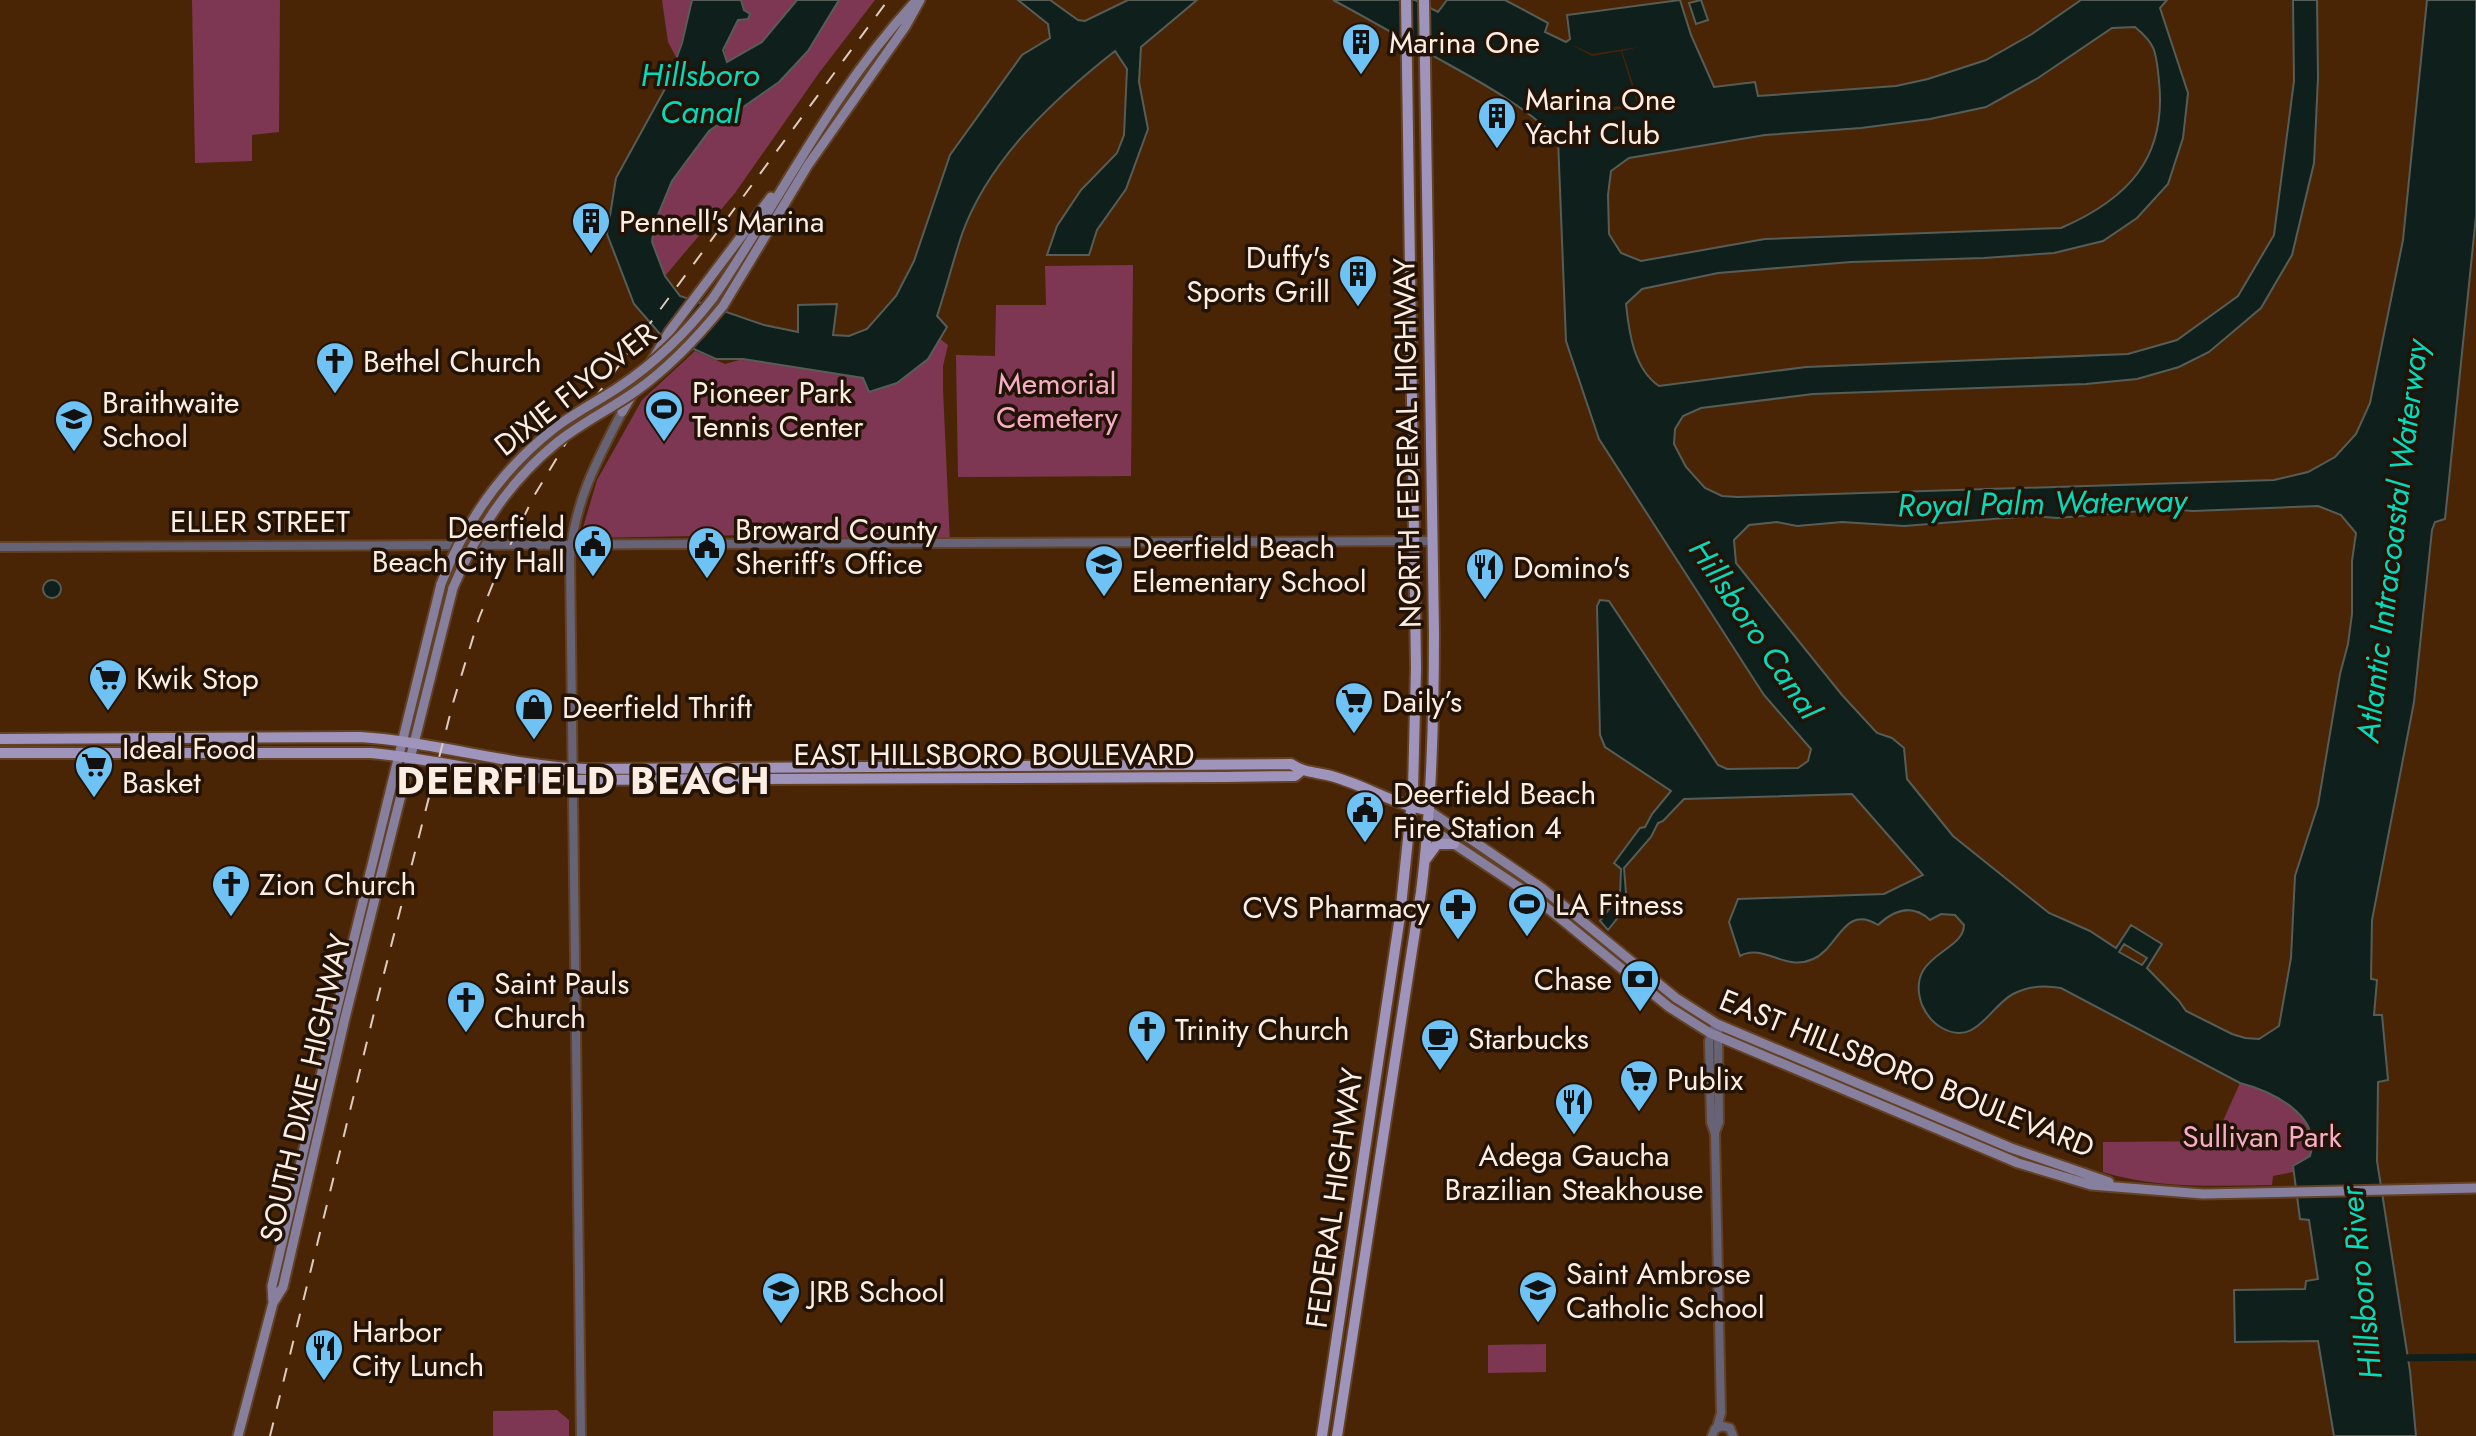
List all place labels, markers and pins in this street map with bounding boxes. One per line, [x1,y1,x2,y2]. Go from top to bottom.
building icon: Marina One [1340,21,1382,76]
place label: Marina One [1389,21,1540,64]
place label: Marina One Yacht Club [1525,78,1676,155]
building icon: Marina One Yacht Club [1476,95,1518,150]
building icon: Pennell's Marina [570,200,612,255]
place label: Pennell's Marina [619,200,824,243]
place label: Duffy's Sports Grill [1186,236,1330,313]
building icon: Duffy's Sports Grill [1337,253,1379,308]
church icon: Bethel Church [314,340,356,395]
place label: Bethel Church [363,340,541,383]
place label: Pioneer Park Tennis Center [692,371,864,448]
place label: Braithwaite School [102,381,239,458]
sports icon: Pioneer Park Tennis Center [643,388,685,443]
school or university icon: Braithwaite School [53,398,95,453]
place label: Deerfield Beach City Hall [372,506,565,583]
place label: Broward County Sheriff's Office [735,508,938,585]
public building icon: Deerfield Beach City Hall [572,523,614,578]
public building icon: Broward County Sheriff's Office [686,525,728,580]
place label: Deerfield Beach Elementary School [1132,526,1367,603]
school or university icon: Deerfield Beach Elementary School [1083,543,1125,598]
restaurant icon: Domino's [1464,546,1506,601]
place label: Domino's [1513,546,1630,589]
supermarket icon: Kwik Stop [87,657,129,712]
place label: Kwik Stop [136,657,259,700]
supermarket icon: Daily’s [1333,680,1375,735]
place label: Daily’s [1382,680,1462,723]
shop icon: Deerfield Thrift [513,686,555,741]
place label: Deerfield Thrift [562,686,753,729]
place label: Ideal Food Basket [122,727,256,804]
supermarket icon: Ideal Food Basket [73,744,115,799]
place label: Deerfield Beach Fire Station 4 [1393,772,1596,849]
public building icon: Deerfield Beach Fire Station 4 [1344,789,1386,844]
church icon: Zion Church [210,863,252,918]
place label: Zion Church [259,863,416,906]
sports icon: LA Fitness [1506,883,1548,938]
place label: LA Fitness [1555,883,1684,926]
place label: CVS Pharmacy [1242,886,1431,929]
pharmacy icon: CVS Pharmacy [1437,886,1479,941]
place label: Chase [1534,958,1612,1001]
bank icon: Chase [1619,958,1661,1013]
place label: Saint Pauls Church [494,962,629,1039]
church icon: Saint Pauls Church [445,979,487,1034]
church icon: Trinity Church [1126,1008,1168,1063]
place label: Trinity Church [1175,1008,1350,1051]
cafe icon: Starbucks [1419,1017,1461,1072]
place label: Starbucks [1468,1017,1589,1060]
supermarket icon: Publix [1618,1058,1660,1113]
place label: Publix [1667,1058,1743,1101]
restaurant icon: Adega Gaucha Brazilian Steakhouse [1553,1081,1595,1136]
place label: Adega Gaucha Brazilian Steakhouse [1444,1134,1704,1211]
place label: Saint Ambrose Catholic School [1566,1252,1765,1329]
school or university icon: Saint Ambrose Catholic School [1517,1269,1559,1324]
school or university icon: JRB School [760,1270,802,1325]
place label: JRB School [805,1270,945,1313]
place label: Harbor City Lunch [352,1310,484,1387]
restaurant icon: Harbor City Lunch [303,1327,345,1382]

